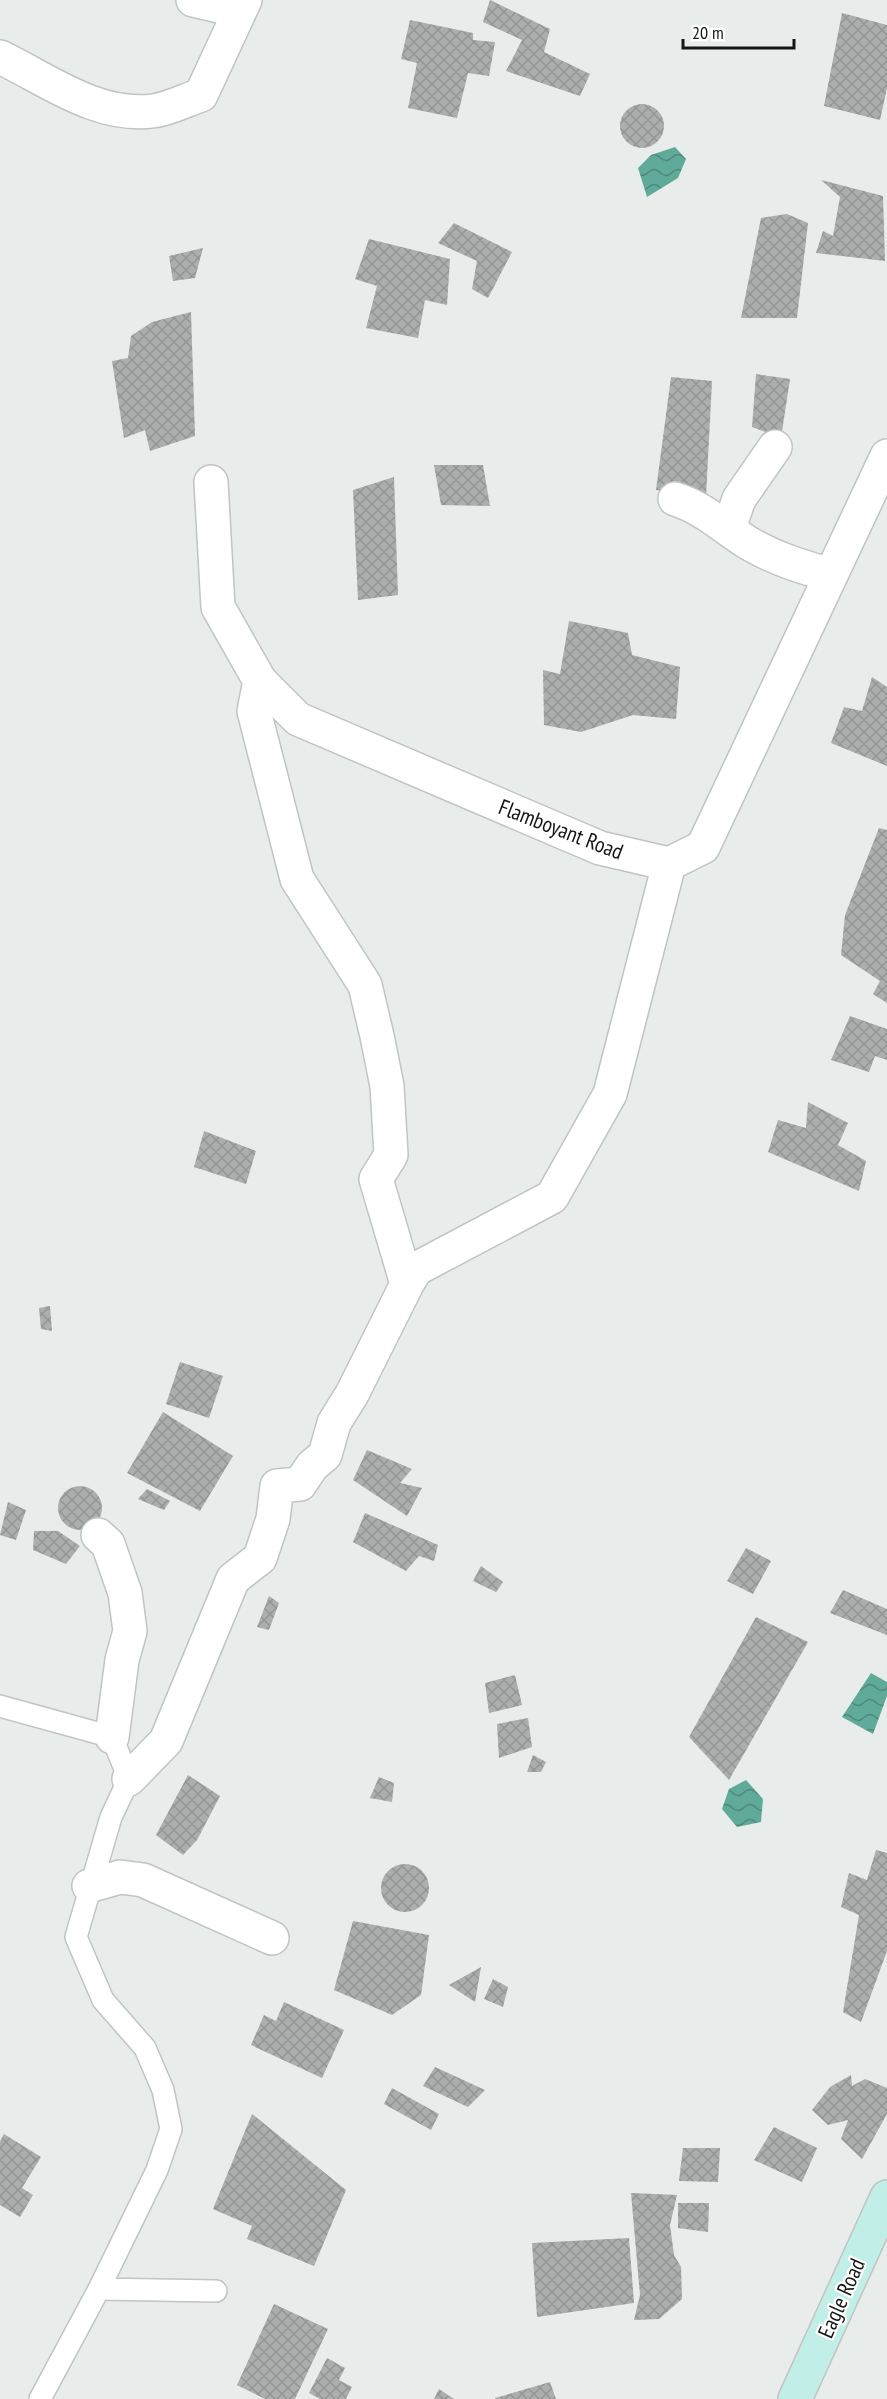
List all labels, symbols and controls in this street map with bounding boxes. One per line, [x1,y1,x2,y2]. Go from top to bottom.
scale bar [683,12,794,50]
text: 20 m [692,21,724,44]
street label: Flamboyant Road [495,792,627,866]
street label: Eagle Road [811,2254,871,2342]

